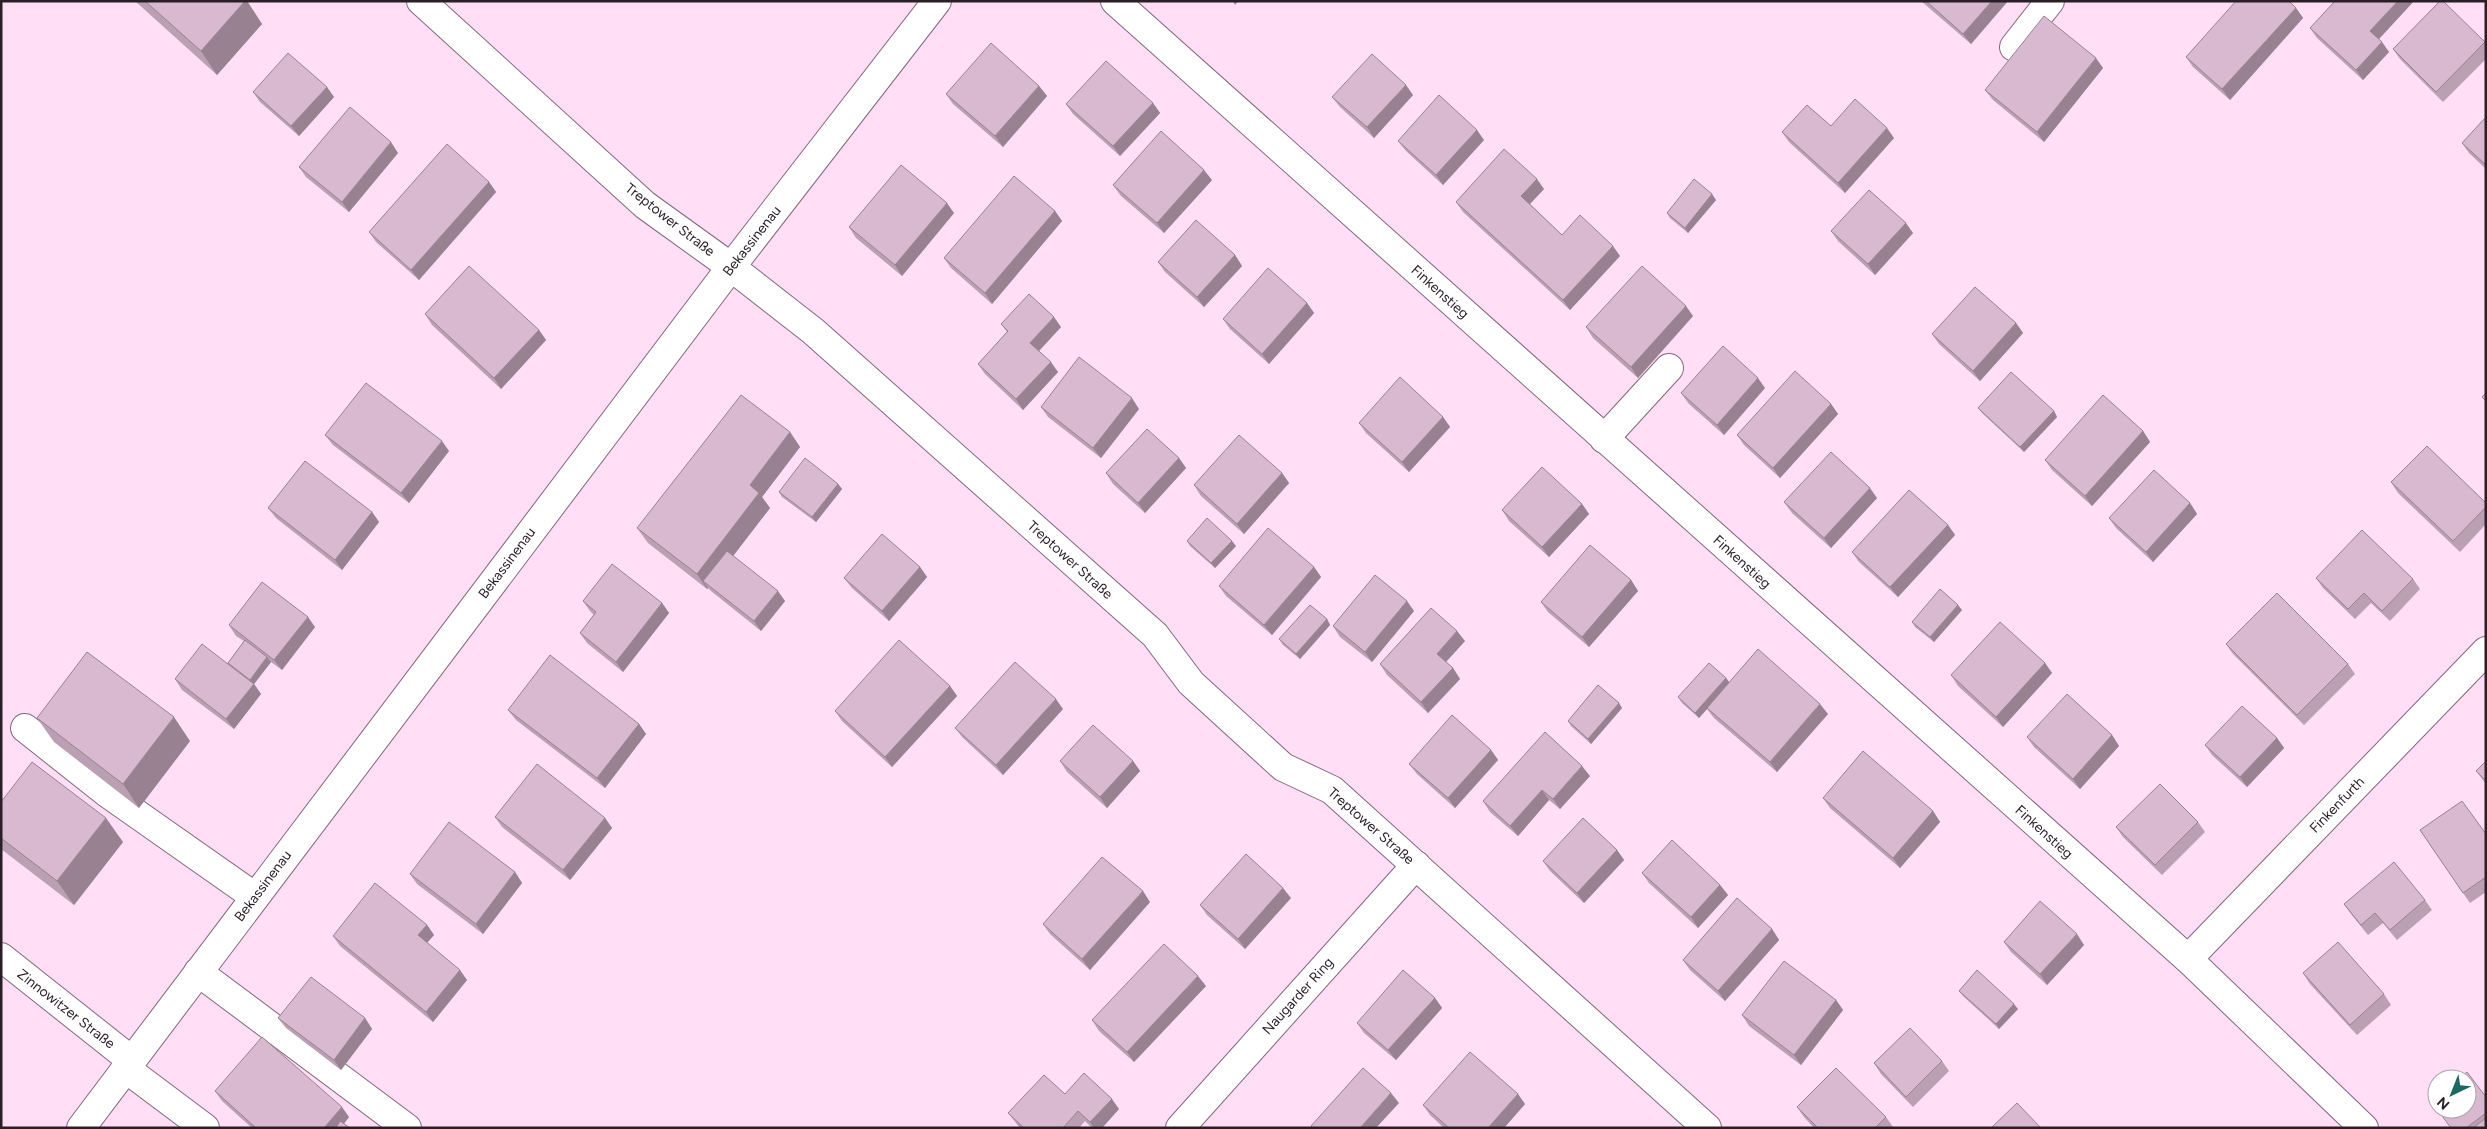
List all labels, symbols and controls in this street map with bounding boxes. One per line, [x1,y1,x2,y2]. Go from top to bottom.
street label: Treptower Straße [622,180,718,260]
street label: Bekassinenau [719,202,785,280]
street label: Finkenstieg [1408,262,1472,322]
street label: Treptower Straße [1024,517,1116,603]
street label: Bekassinenau [475,524,539,602]
street label: Finkenstieg [1710,532,1774,592]
street label: Finkenfurth [2306,773,2368,837]
street label: Treptower Straße [1324,784,1418,868]
street label: Finkenstieg [2012,802,2076,862]
street label: Bekassinenau [231,847,295,925]
street label: Naugarder Ring [1259,954,1337,1038]
street label: Zinnowitzer Straße [14,966,119,1053]
north arrow [2427,1069,2477,1119]
text: N [2434,1093,2453,1113]

